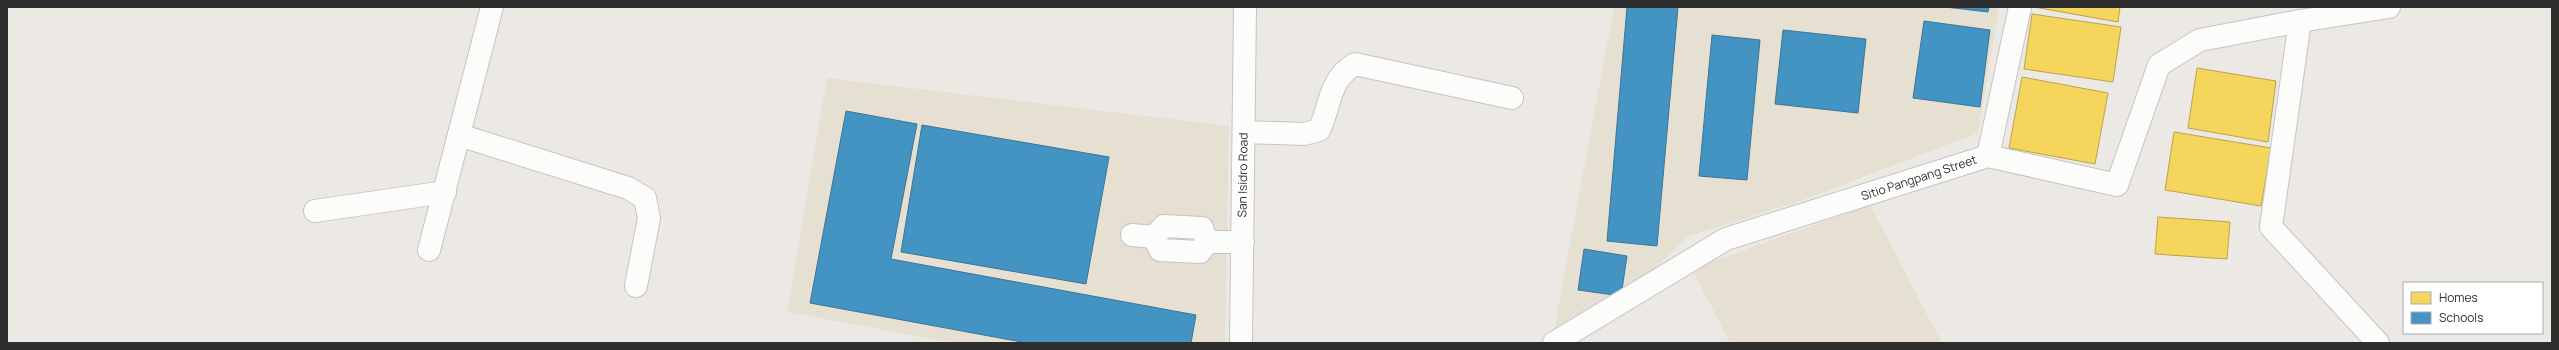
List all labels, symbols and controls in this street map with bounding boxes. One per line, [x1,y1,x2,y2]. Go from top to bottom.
street label: San Isidro Road [1233,132,1252,218]
street label: Sitio Pangpang Street [1859,151,1979,204]
legend [2403,282,2543,334]
text: Homes [2439,289,2478,306]
text: Schools [2439,309,2483,326]

